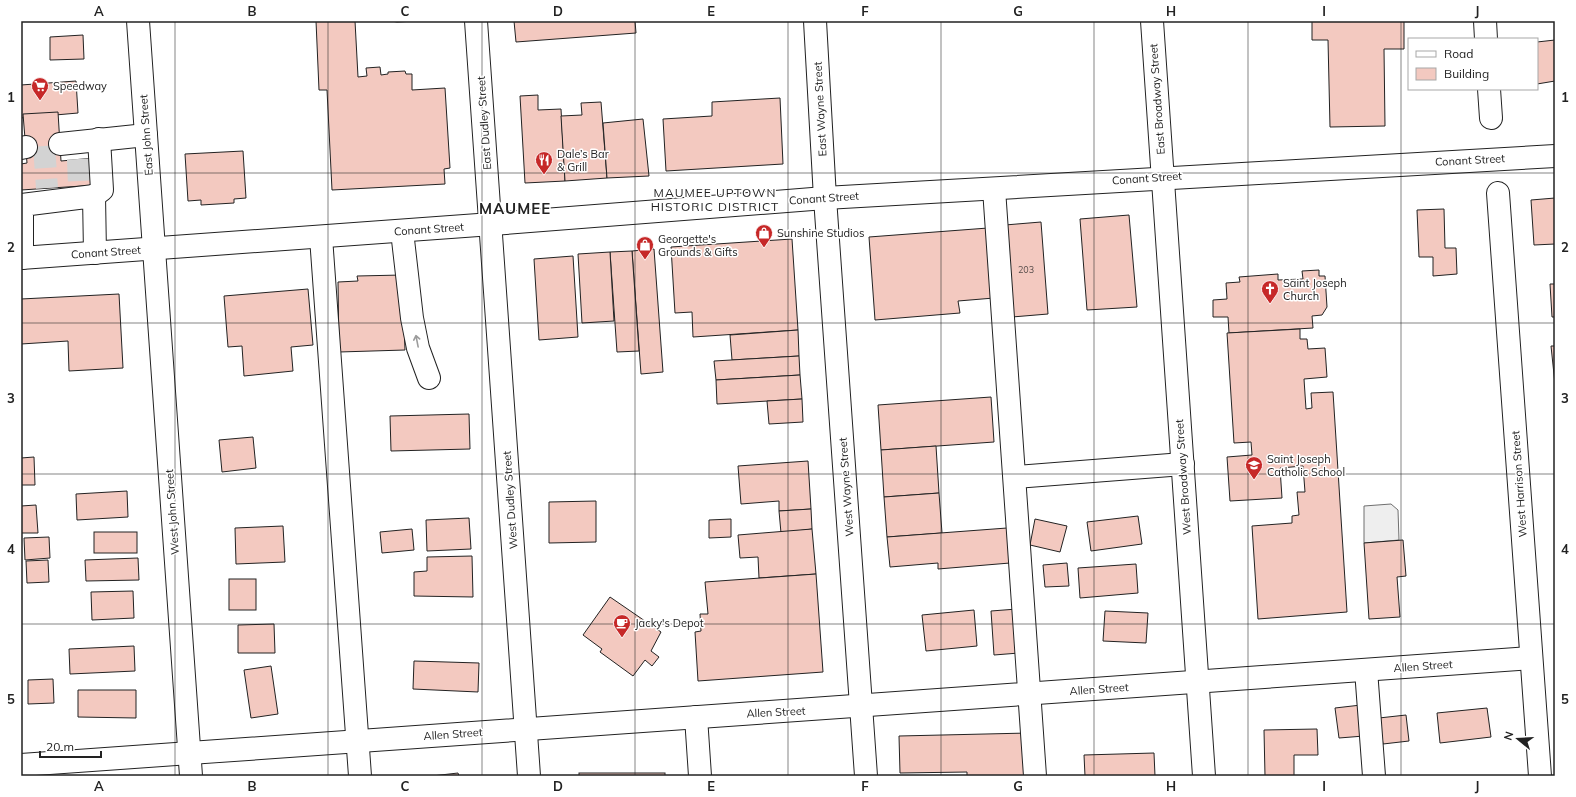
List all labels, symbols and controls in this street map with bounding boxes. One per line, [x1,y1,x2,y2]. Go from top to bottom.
text: A [94,3,104,19]
text: B [248,3,257,19]
text: C [401,3,410,19]
text: D [553,3,563,19]
text: E [707,3,715,19]
text: F [861,3,869,19]
text: G [1013,3,1023,19]
text: H [1166,3,1176,19]
text: I [1322,3,1326,19]
text: J [1475,3,1479,19]
legend [1408,38,1538,90]
street label: East Broadway Street [1146,43,1168,155]
text: Road [1444,46,1473,61]
street label: East Wayne Street [811,61,829,157]
text: Building [1444,66,1489,81]
supermarket icon: Speedway [30,76,50,101]
street label: East Dudley Street [474,76,494,170]
place label: Speedway [53,79,107,93]
text: 1 [7,89,15,105]
text: 1 [1561,89,1569,105]
street label: East John Street [136,94,156,176]
place label: Dale’s Bar & Grill [557,147,609,174]
restaurant icon: Dale’s Bar & Grill [534,150,554,175]
street label: Conant Street [1435,151,1505,169]
street label: Conant Street [1112,169,1183,187]
district label: MAUMEE UPTOWN HISTORIC DISTRICT [651,185,779,214]
street label: Conant Street [789,189,860,207]
district label: MAUMEE [479,199,551,218]
street label: Conant Street [394,220,465,238]
shop icon: Sunshine Studios [754,223,774,248]
place label: Sunshine Studios [777,226,864,240]
place label: Georgette's Grounds & Gifts [658,232,738,259]
shop icon: Georgette's Grounds & Gifts [635,235,655,260]
text: 2 [7,239,15,255]
text: 2 [1561,239,1569,255]
street label: Conant Street [71,243,142,261]
house number: 203 [1018,264,1034,275]
place label: Saint Joseph Church [1283,276,1347,303]
church icon: Saint Joseph Church [1260,279,1280,304]
one-way arrow [412,335,420,348]
text: 3 [7,390,15,406]
text: 3 [1561,390,1569,406]
street label: West Broadway Street [1172,419,1194,535]
street label: West Harrison Street [1508,430,1530,538]
street label: West Wayne Street [836,437,856,537]
street label: West Dudley Street [500,450,520,550]
place label: Saint Joseph Catholic School [1267,452,1345,479]
school or university icon: Saint Joseph Catholic School [1244,455,1264,480]
street label: West John Street [162,469,182,555]
text: 4 [7,541,15,557]
text: 4 [1561,541,1569,557]
cafe icon: Jacky's Depot [612,613,632,638]
place label: Jacky's Depot [635,616,704,630]
street label: Allen Street [1393,657,1453,675]
street label: Allen Street [1069,680,1129,698]
text: 5 [7,691,15,707]
text: 5 [1561,691,1569,707]
street label: Allen Street [746,703,806,721]
north arrow [1498,719,1538,759]
street label: Allen Street [423,725,483,743]
text: N [1501,730,1516,742]
scale bar [40,733,101,759]
text: 20 m [46,739,74,754]
text: A [94,778,104,794]
text: B [248,778,257,794]
text: C [401,778,410,794]
text: D [553,778,563,794]
text: E [707,778,715,794]
text: F [861,778,869,794]
text: G [1013,778,1023,794]
text: H [1166,778,1176,794]
text: I [1322,778,1326,794]
text: J [1475,778,1479,794]

